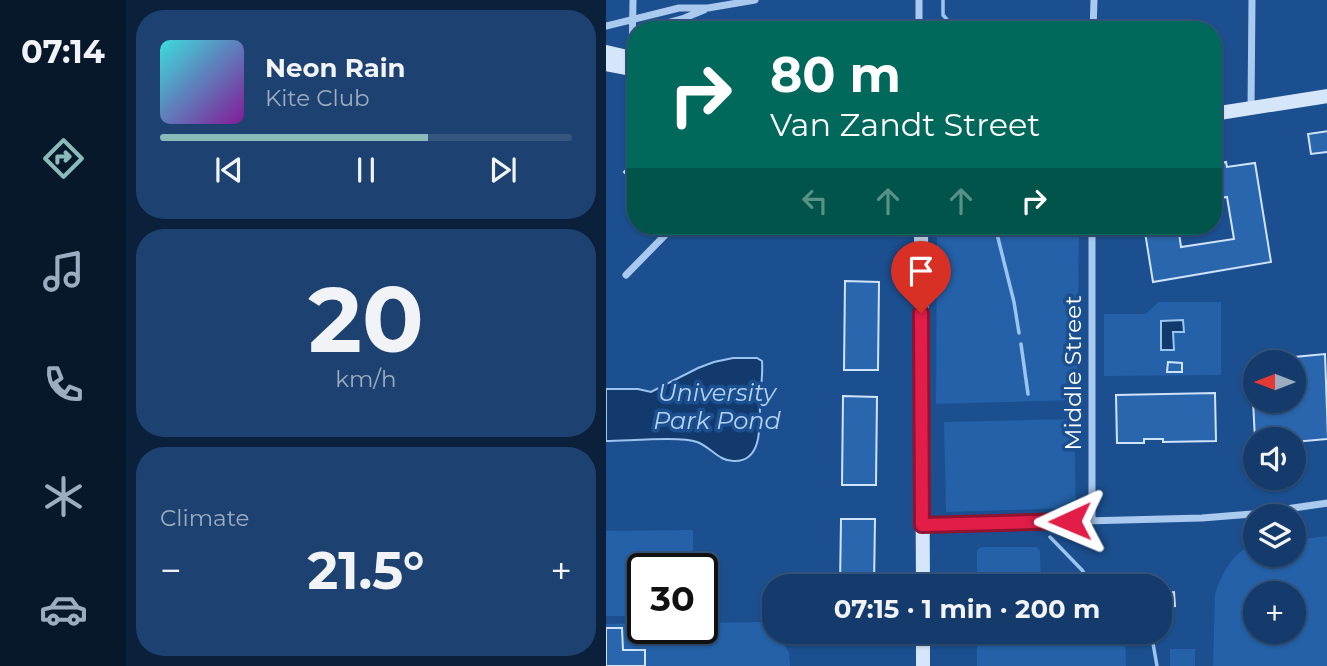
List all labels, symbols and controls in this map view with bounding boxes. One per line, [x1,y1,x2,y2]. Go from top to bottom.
text: 07:14 [21,32,105,71]
text: 80 m [770,45,901,104]
icon: right [655,49,746,140]
text: Neon Rain [265,52,406,84]
text: Kite Club [265,84,370,112]
text: Van Zandt Street [770,105,1040,144]
icon: directions [39,134,88,183]
icon: previous [210,151,248,189]
icon: pause [347,151,385,189]
icon: next [484,151,522,189]
icon: left [796,182,834,220]
icon: ahead [869,182,907,220]
icon: ahead [942,182,980,220]
icon: right [1015,182,1053,220]
pin [891,241,951,313]
icon: music [39,247,88,296]
icon: arrive [902,252,940,290]
text: 20 [308,264,424,375]
street label: Middle Street [1059,296,1087,450]
north arrow [1243,350,1306,413]
map controls [1243,350,1306,644]
icon: phone [39,360,88,409]
text: km/h [335,365,397,393]
water label: University Park Pond [653,378,782,435]
button: sound [1243,427,1306,490]
icon: climate [39,472,88,521]
position arrow [1033,484,1107,558]
text: Climate [160,504,249,532]
button: layers [1243,504,1306,567]
text: 21.5° [307,539,425,602]
text: − [160,547,182,594]
text: + [550,547,572,594]
speed limit sign: 30 [627,553,718,644]
button: + [1243,581,1306,644]
icon: car [39,585,88,634]
text: 07:15 · 1 min · 200 m [834,593,1100,625]

